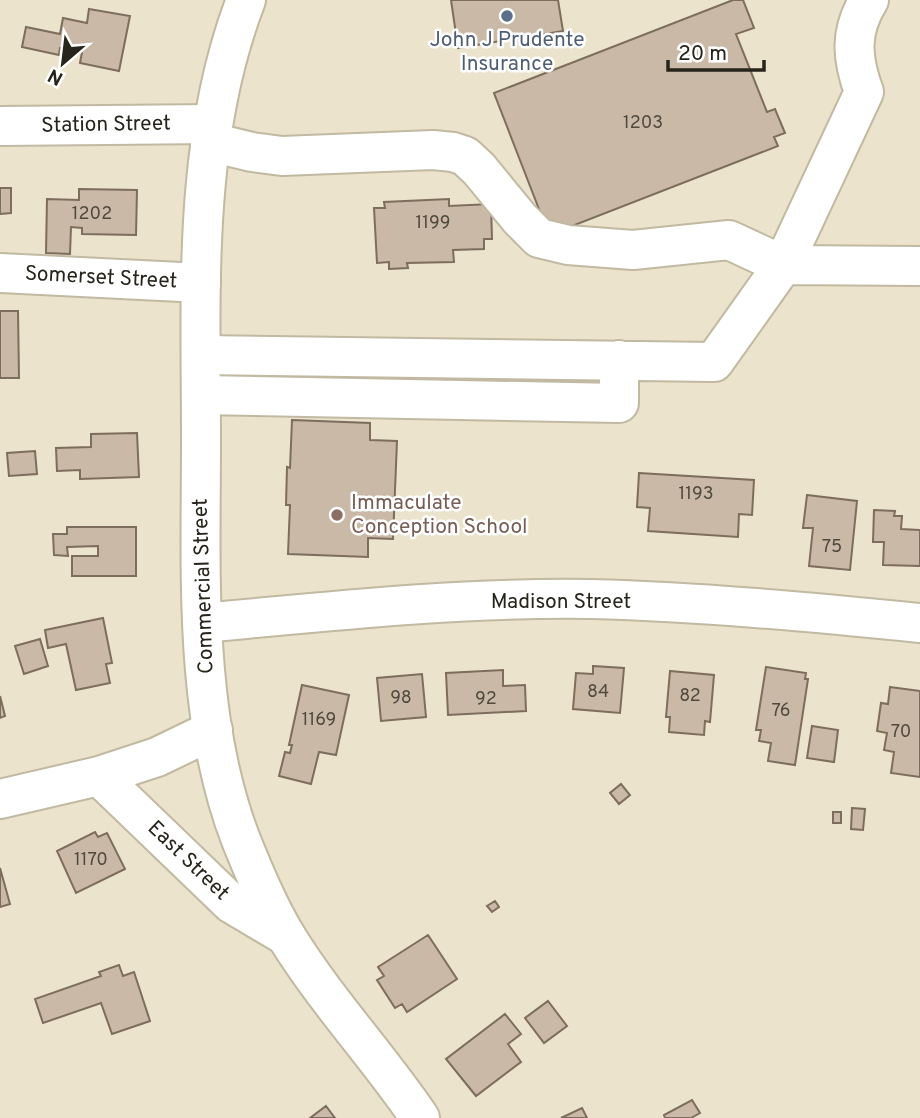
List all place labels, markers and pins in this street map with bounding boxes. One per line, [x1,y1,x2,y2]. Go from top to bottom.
marker: John J Prudente Insurance [499,8,515,24]
place label: John J Prudente Insurance [429,27,585,78]
place label: Immaculate Conception School [351,490,528,541]
marker: Immaculate Conception School [329,507,345,523]

